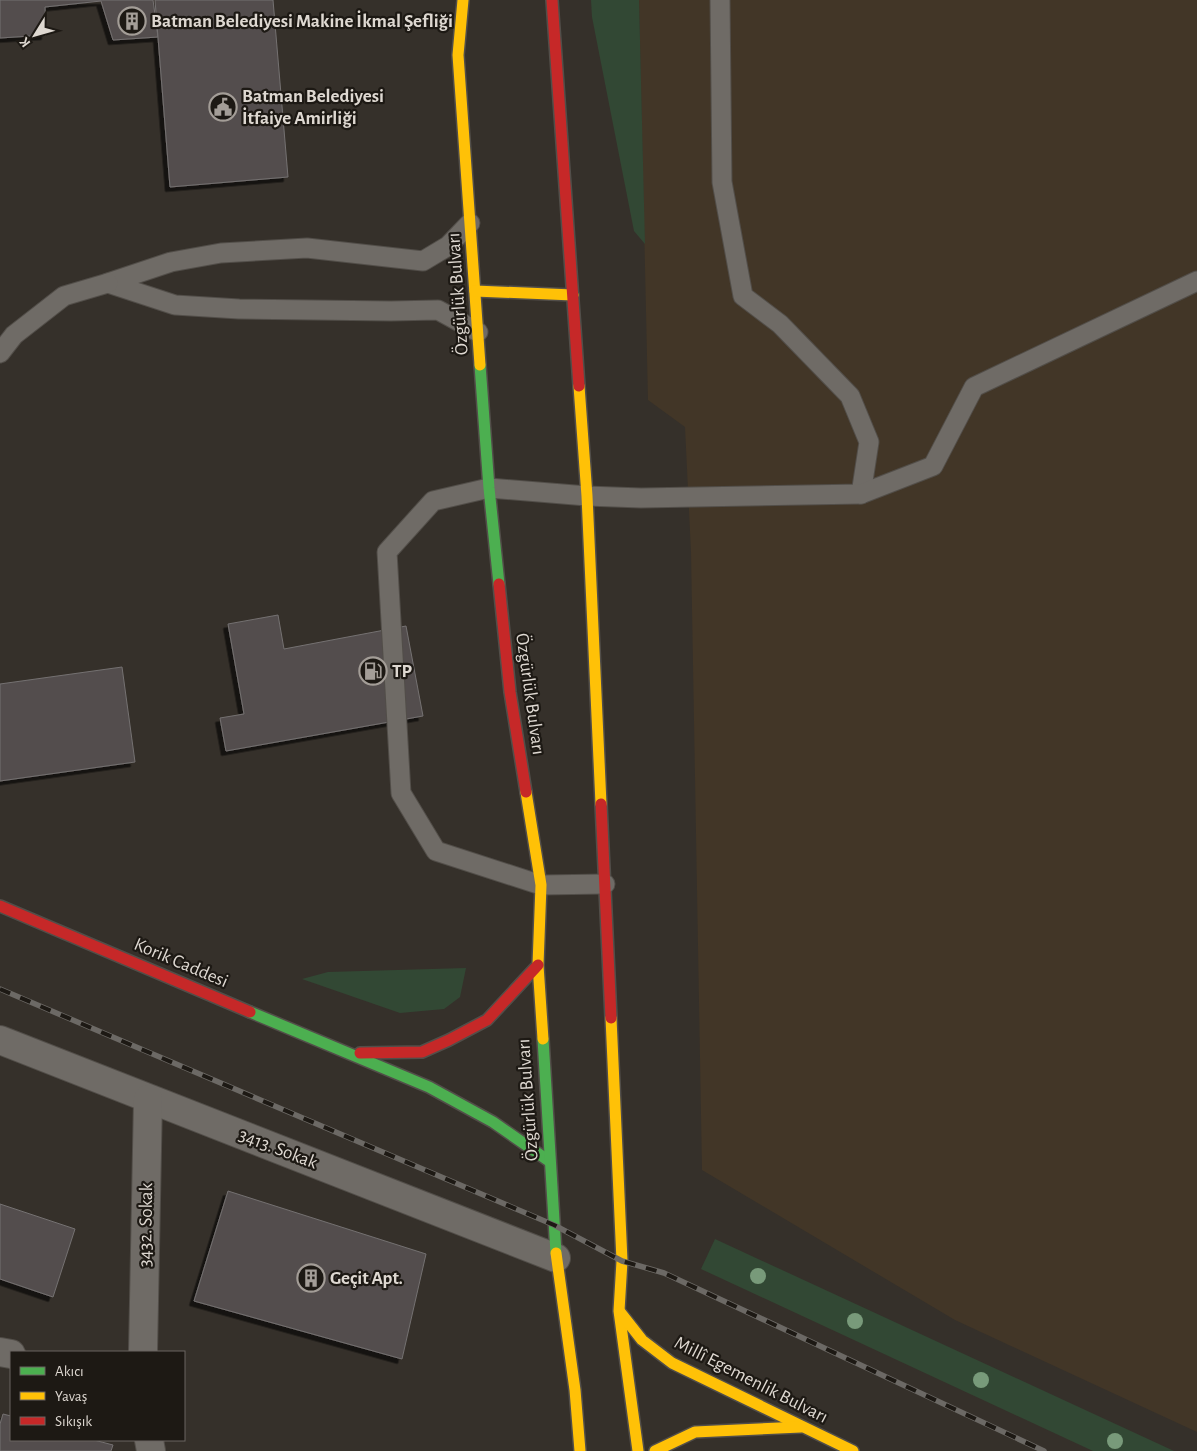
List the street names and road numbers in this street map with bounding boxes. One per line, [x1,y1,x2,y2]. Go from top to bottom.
street label: Özgürlük Bulvarı [443,232,472,356]
street label: Özgürlük Bulvarı [512,632,549,756]
street label: Korik Caddesi [131,935,231,991]
street label: Özgürlük Bulvarı [513,1038,542,1162]
street label: 3413. Sokak [236,1125,320,1173]
street label: 3432. Sokak [136,1182,156,1267]
street label: Millî Egemenlik Bulvarı [671,1333,831,1427]

